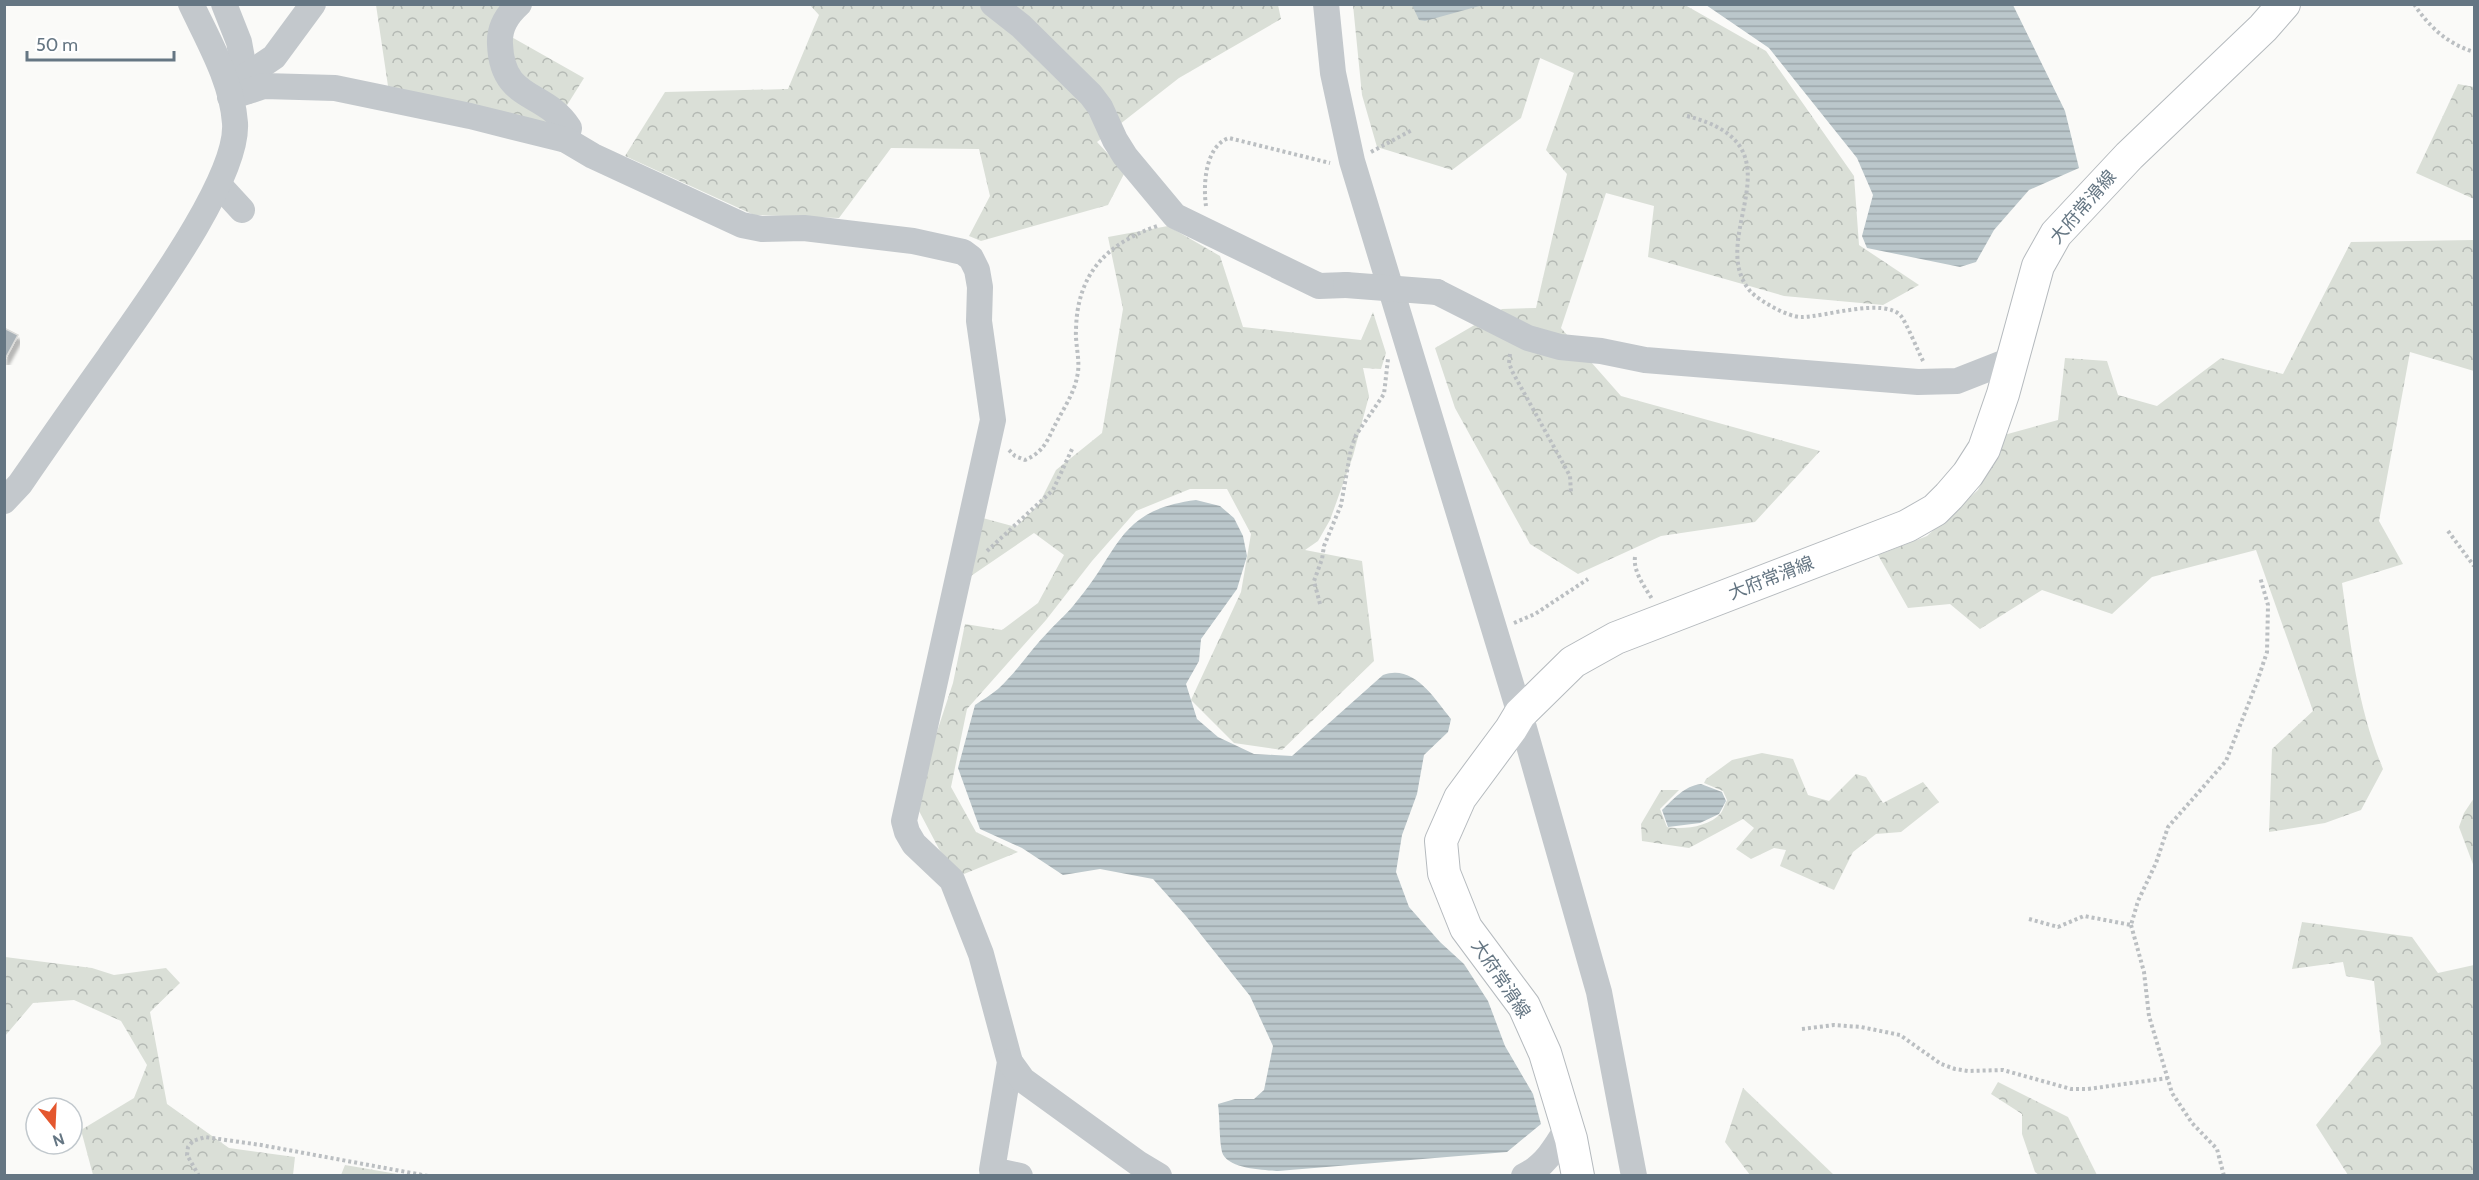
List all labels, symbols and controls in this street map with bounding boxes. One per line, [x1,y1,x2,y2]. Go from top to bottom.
scale bar [27,24,174,62]
text: 50 m [36,34,78,56]
street label: 大府常滑線 [2045,166,2121,248]
street label: 大府常滑線 [1725,552,1817,604]
street label: 大府常滑線 [1467,936,1535,1022]
north arrow [24,1096,84,1156]
text: N [50,1129,67,1151]

